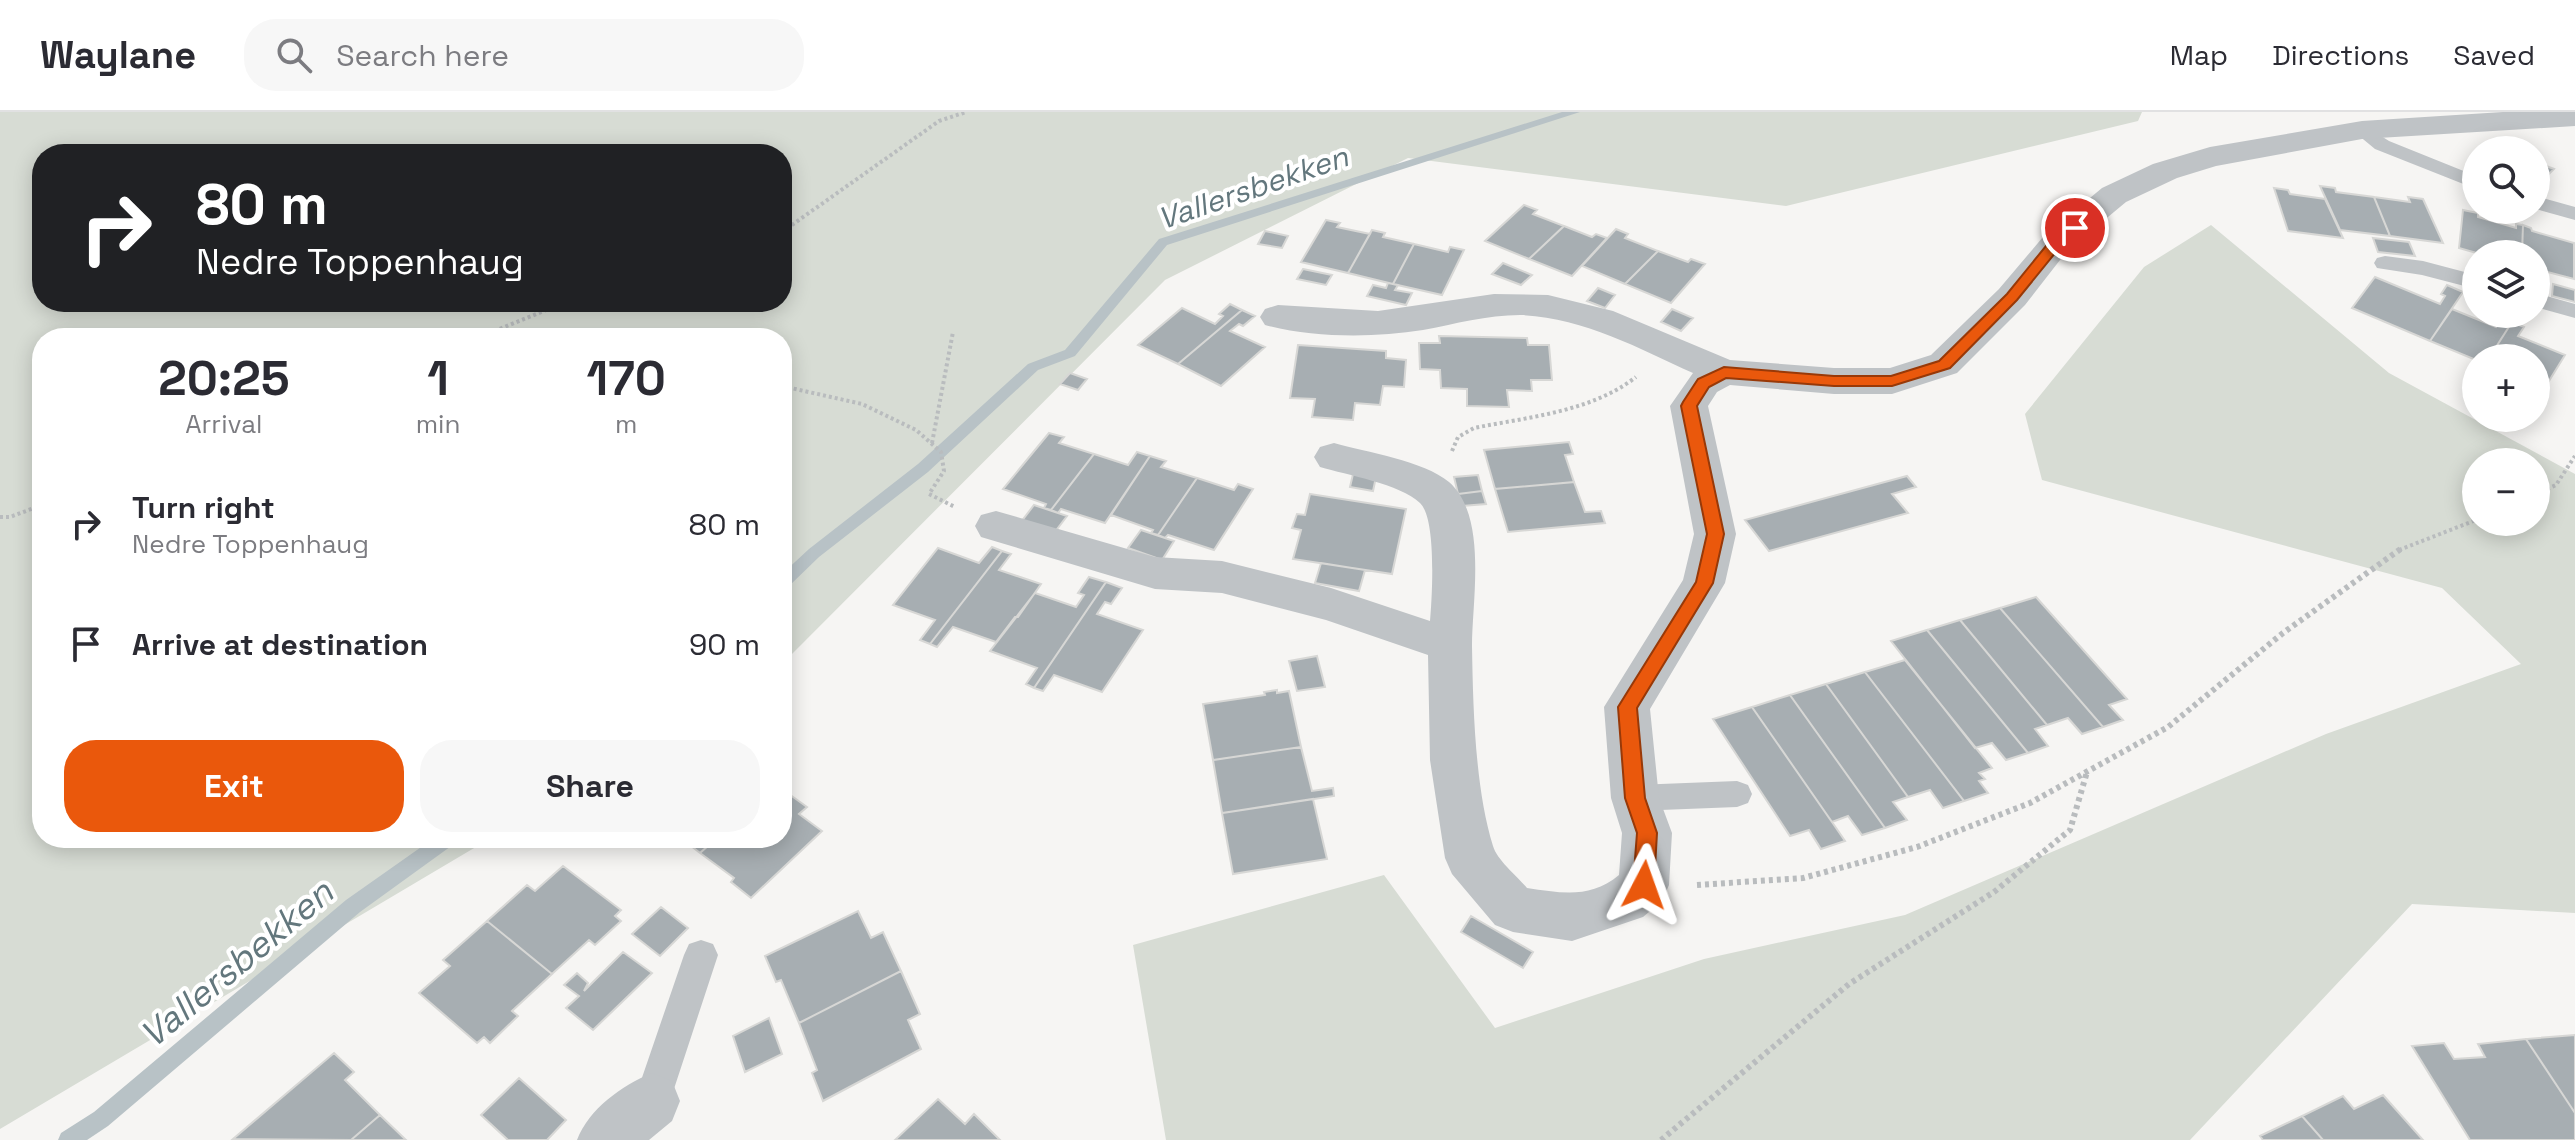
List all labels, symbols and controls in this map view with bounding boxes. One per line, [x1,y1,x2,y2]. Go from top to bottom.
search box [244,19,804,91]
text: Waylane [40,31,196,79]
icon: search [272,33,316,77]
text: Search here [336,36,509,75]
text: Map [2170,37,2228,73]
text: Directions [2272,37,2409,73]
text: Saved [2453,37,2535,73]
map controls [2462,136,2550,536]
button: search [2462,136,2550,224]
water label: Vallersbekken [1153,137,1354,238]
text: 80 m [196,169,328,240]
icon: right [64,176,168,280]
pin [2041,194,2109,262]
icon: arrive [2053,206,2097,250]
text: Nedre Toppenhaug [196,239,524,285]
button: layers [2462,240,2550,328]
button: + [2462,344,2550,432]
text: 20:25 [158,348,289,409]
text: 1 [427,348,449,409]
text: 170 [587,348,666,409]
text: Arrival [185,407,262,441]
text: min [416,407,460,441]
text: m [615,407,637,441]
button: − [2462,448,2550,536]
text: Turn right [132,488,275,527]
icon: right [64,502,108,546]
text: 80 m [689,505,760,544]
text: Nedre Toppenhaug [132,527,369,561]
icon: arrive [64,622,108,666]
text: Arrive at destination [132,625,428,664]
text: 90 m [689,625,760,664]
button: Exit [64,740,404,832]
button: Share [420,740,760,832]
position arrow [1602,843,1686,927]
water label: Vallersbekken [131,869,343,1058]

